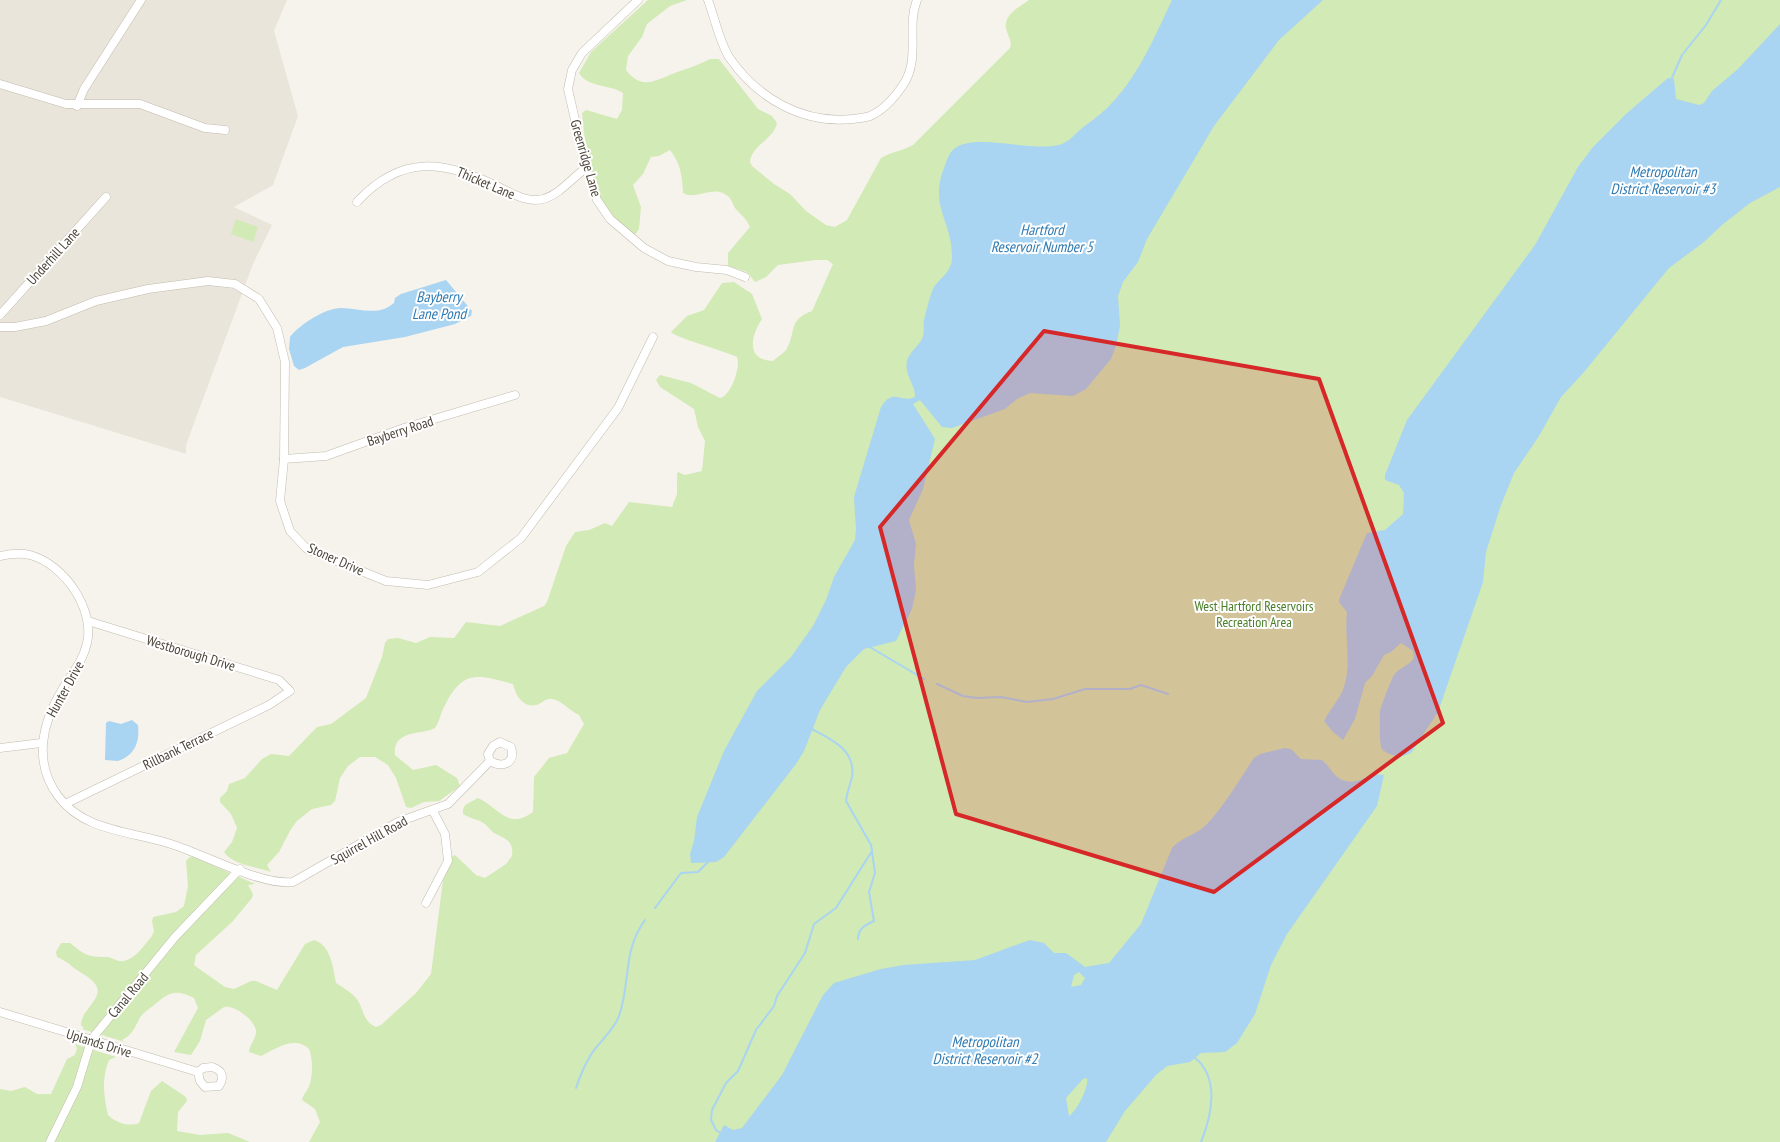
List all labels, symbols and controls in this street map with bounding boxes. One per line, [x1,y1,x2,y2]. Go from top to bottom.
street label: Greenridge Lane [566,117,606,199]
water label: Metropolitan District Reservoir #3 [1611,162,1718,198]
street label: Thicket Lane [454,163,518,203]
water label: Hartford Reservoir Number 5 [991,220,1094,256]
street label: Underhill Lane [23,223,84,288]
water label: Bayberry Lane Pond [412,287,468,323]
street label: Bayberry Road [365,412,435,450]
street label: Stoner Drive [305,539,367,580]
park label: West Hartford Reservoirs Recreation Area [1194,597,1314,631]
street label: Westborough Drive [144,631,238,675]
street label: Hunter Drive [42,658,88,720]
street label: Rillbank Terrace [140,724,216,774]
street label: Squirrel Hill Road [328,812,410,868]
street label: Canal Road [104,969,152,1021]
street label: Uplands Drive [64,1025,134,1062]
water label: Metropolitan District Reservoir #2 [933,1032,1039,1068]

